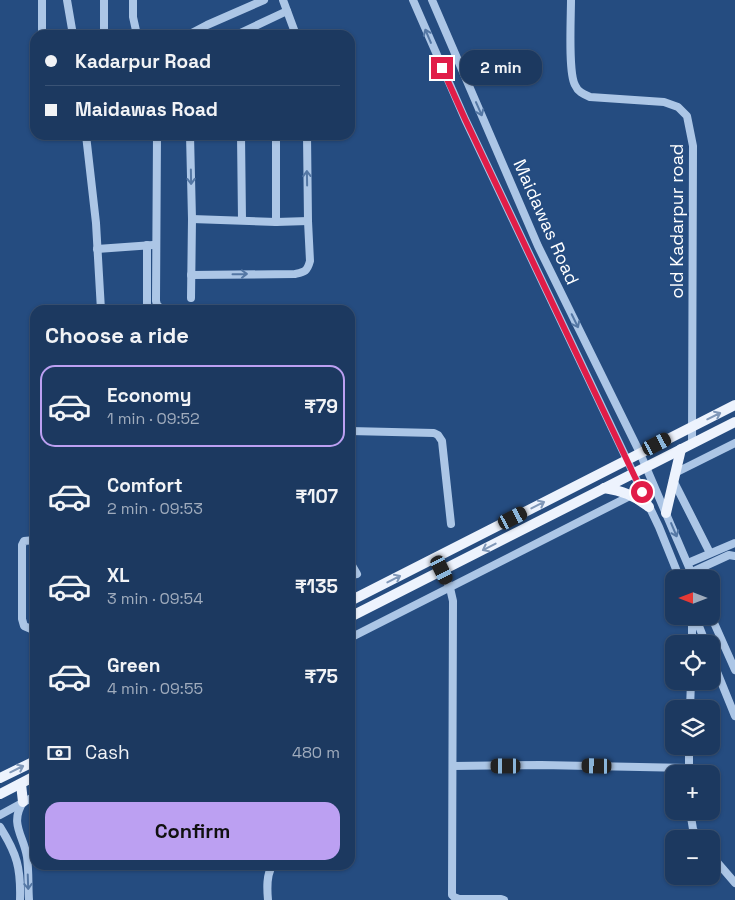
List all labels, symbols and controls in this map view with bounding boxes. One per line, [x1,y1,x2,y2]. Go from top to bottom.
one-way arrow [423,29,433,44]
text: Kadarpur Road [75,49,211,74]
callout: 2 min [460,50,542,86]
route end [431,57,453,79]
text: 2 min [480,57,522,78]
text: Maidawas Road [75,97,218,122]
one-way arrow [475,101,485,116]
street label: old Kadarpur road [665,144,688,298]
street label: Maidawas Road [509,155,584,288]
one-way arrow [186,168,196,185]
one-way arrow [302,170,312,186]
one-way arrow [231,269,247,279]
one-way arrow [570,313,580,328]
text: Choose a ride [45,321,189,349]
text: Economy [107,383,191,408]
icon: car [47,384,92,429]
text: ₹79 [304,394,338,419]
text: 1 min · 09:52 [107,408,200,429]
one-way arrow [707,410,722,420]
car [640,431,673,457]
text: Comfort [107,473,183,498]
icon: car [47,474,92,519]
route start [631,481,653,503]
text: ₹107 [295,484,338,509]
text: 2 min · 09:53 [107,498,203,519]
one-way arrow [530,500,545,509]
car [496,505,529,531]
one-way arrow [669,522,679,537]
one-way arrow [481,542,496,552]
car [428,553,455,587]
text: XL [107,563,130,588]
icon: car [47,564,92,609]
north arrow [665,570,720,625]
map controls [665,570,720,885]
text: ₹135 [295,574,338,599]
one-way arrow [386,574,401,584]
text: 3 min · 09:54 [107,588,203,609]
button: locate [665,635,720,690]
text: Green [107,653,160,678]
icon: car [47,654,92,699]
text: ₹75 [304,664,338,689]
text: 4 min · 09:55 [107,678,203,699]
button: layers [665,700,720,755]
icon: cash [45,739,73,767]
text: Cash [85,740,130,765]
text: 480 m [292,742,340,763]
car [581,758,612,774]
car [491,759,521,774]
one-way arrow [10,764,25,774]
button: + [665,765,720,820]
button: Confirm [45,802,340,860]
button: − [665,830,720,885]
one-way arrow [24,874,33,890]

